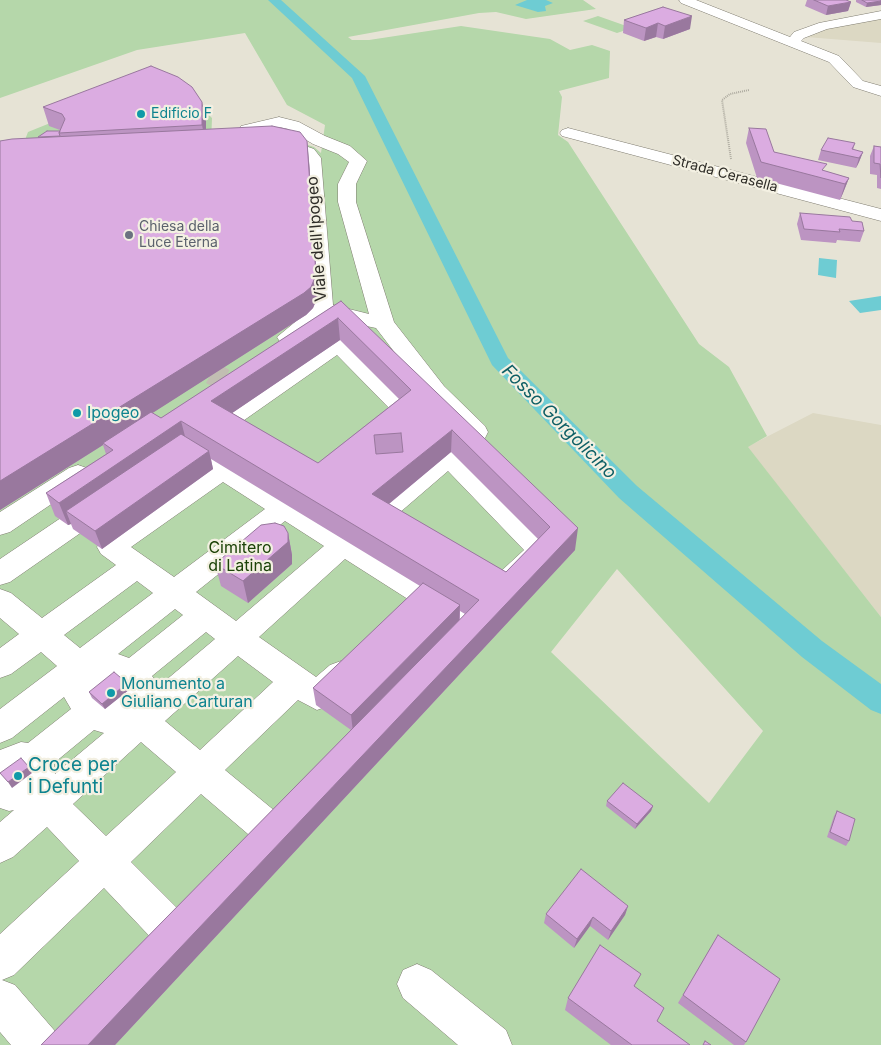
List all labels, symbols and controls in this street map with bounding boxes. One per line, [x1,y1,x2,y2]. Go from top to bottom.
place label: Edificio F [151,106,212,122]
marker: Edificio F [135,108,147,120]
street label: Strada Cerasella [670,152,780,196]
street label: Viale dell'Ipogeo [303,176,331,302]
place label: Chiesa della Luce Eterna [139,219,220,252]
marker: Chiesa della Luce Eterna [123,229,135,241]
water label: Fosso Gorgolicino [497,360,621,484]
place label: Ipogeo [87,403,139,423]
marker: Ipogeo [71,407,83,419]
park label: Cimitero di Latina [208,538,272,576]
place label: Monumento a Giuliano Carturan [121,674,253,712]
marker: Monumento a Giuliano Carturan [105,687,117,699]
place label: Croce per i Defunti [28,754,117,798]
marker: Croce per i Defunti [12,770,24,782]

